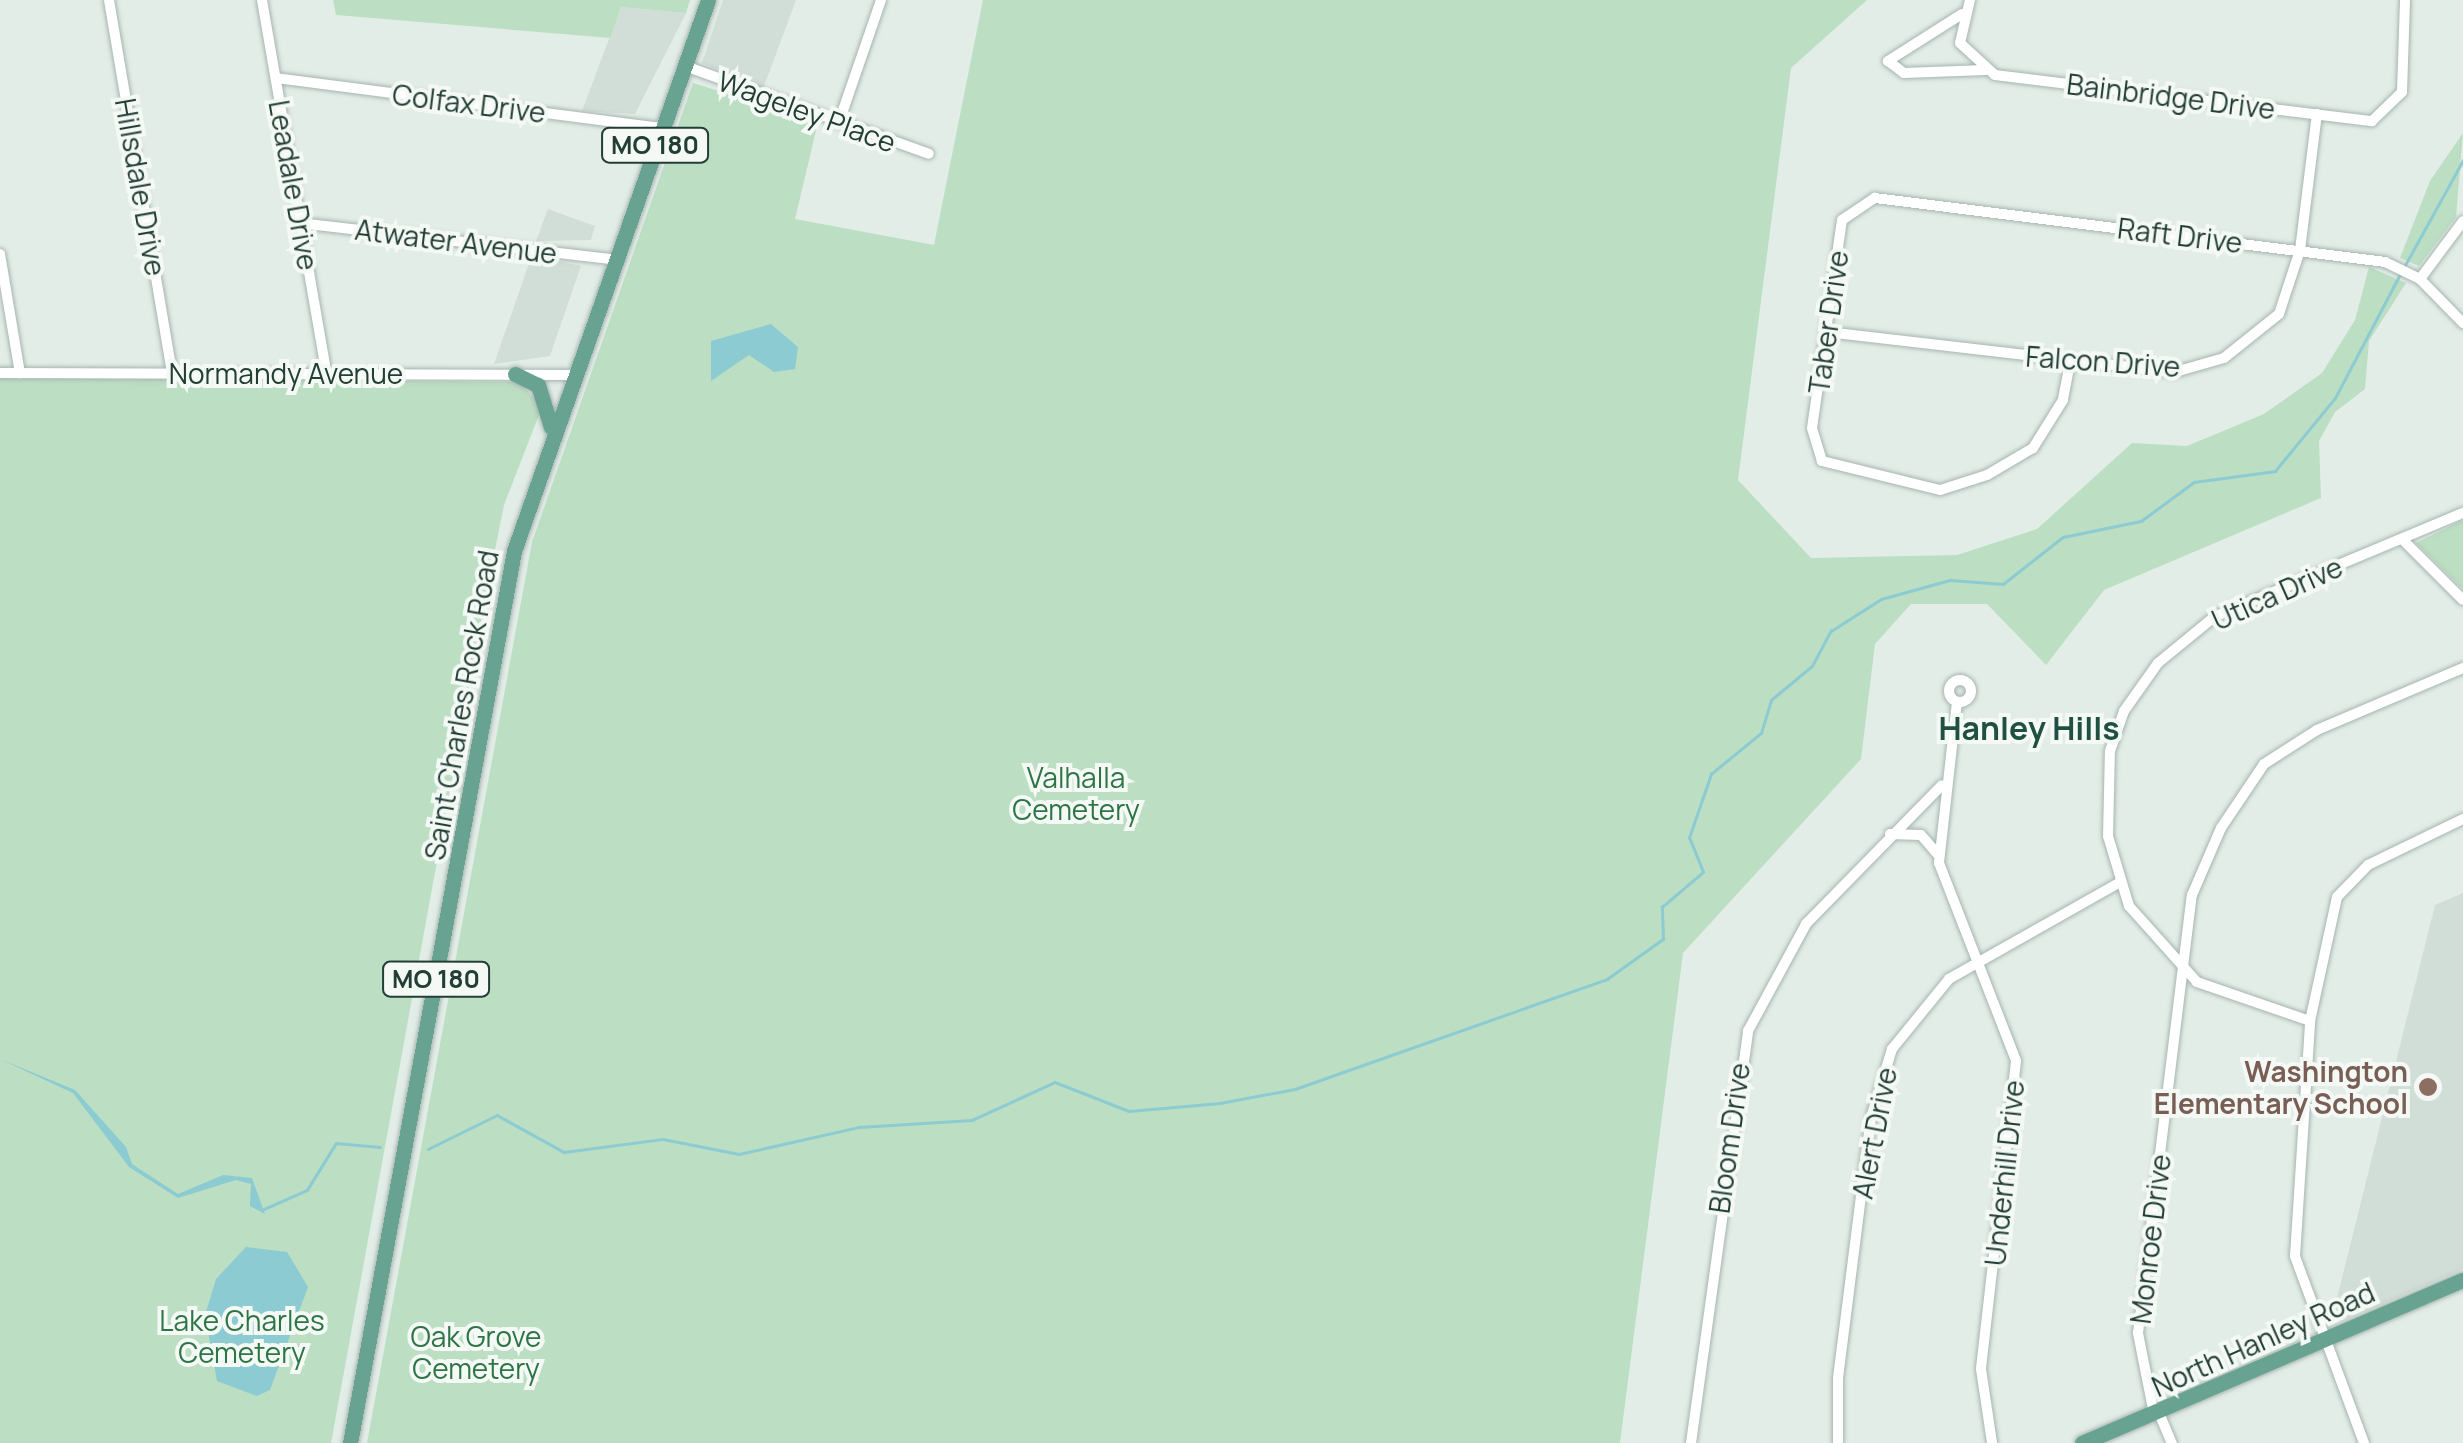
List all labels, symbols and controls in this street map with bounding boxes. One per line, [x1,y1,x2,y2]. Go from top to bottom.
street label: Wageley Place [713,63,901,159]
street label: Bainbridge Drive [2065,67,2277,125]
street label: Colfax Drive [391,77,547,129]
street label: Hillsdale Drive [109,96,173,278]
street label: Leadale Drive [263,97,325,273]
road number: MO 180 [600,125,710,165]
street label: Raft Drive [2116,211,2244,259]
street label: Atwater Avenue [353,212,559,270]
street label: Taber Drive [1801,248,1855,396]
street label: Falcon Drive [2025,339,2181,383]
street label: Normandy Avenue [169,356,403,390]
street label: Saint Charles Rock Road [417,548,505,862]
street label: Utica Drive [2206,549,2348,637]
district label: Hanley Hills [1938,709,2120,747]
park label: Valhalla Cemetery [1012,760,1140,826]
road number: MO 180 [381,959,491,999]
place label: Washington Elementary School [2154,1054,2408,1120]
street label: Bloom Drive [1702,1061,1756,1215]
street label: Alert Drive [1845,1065,1903,1201]
marker: Washington Elementary School [2417,1076,2439,1098]
street label: Underhill Drive [1978,1078,2030,1268]
street label: Monroe Drive [2123,1152,2177,1326]
street label: North Hanley Road [2147,1275,2379,1403]
park label: Lake Charles Cemetery [159,1303,325,1369]
park label: Oak Grove Cemetery [411,1319,541,1385]

